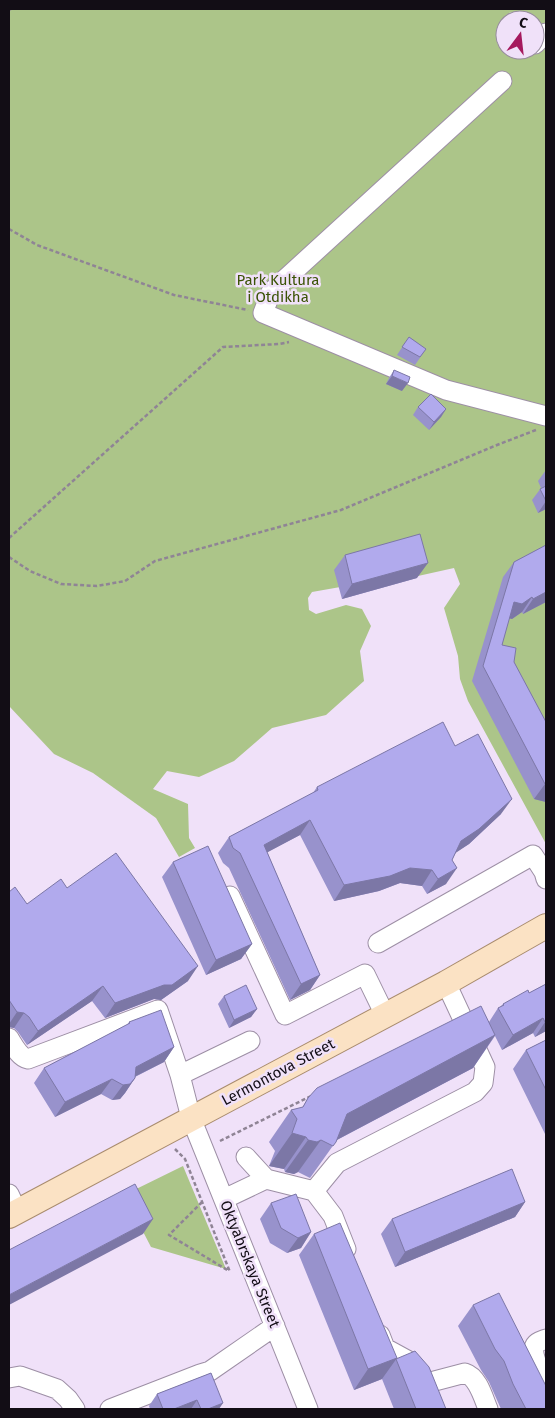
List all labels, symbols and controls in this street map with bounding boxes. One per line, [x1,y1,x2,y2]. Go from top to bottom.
north arrow [495,10,545,60]
text: С [517,14,529,32]
park label: Park Kultura i Otdikha [237,271,319,306]
street label: Lermontova Street [218,1034,338,1109]
street label: Oktyabrskaya Street [216,1198,284,1331]

